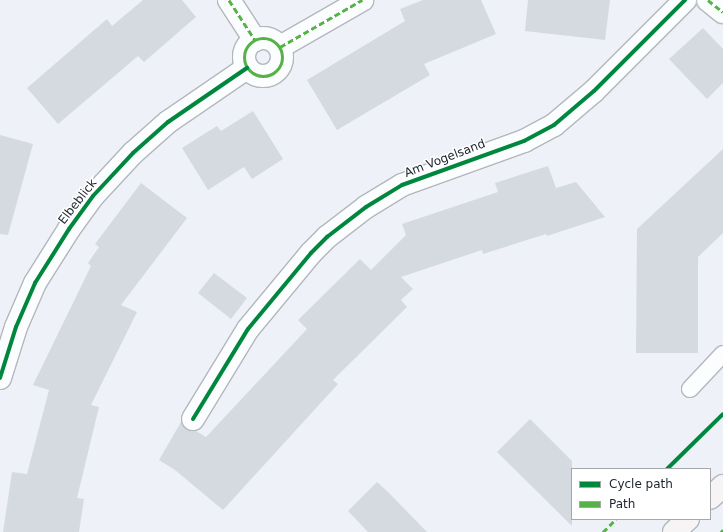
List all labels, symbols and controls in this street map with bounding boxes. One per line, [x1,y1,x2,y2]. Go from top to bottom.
street label: Am Vogelsand [403,137,487,181]
street label: Elbeblick [56,176,100,228]
legend [571,468,711,520]
text: Cycle path [609,477,673,491]
text: Path [609,497,635,511]

